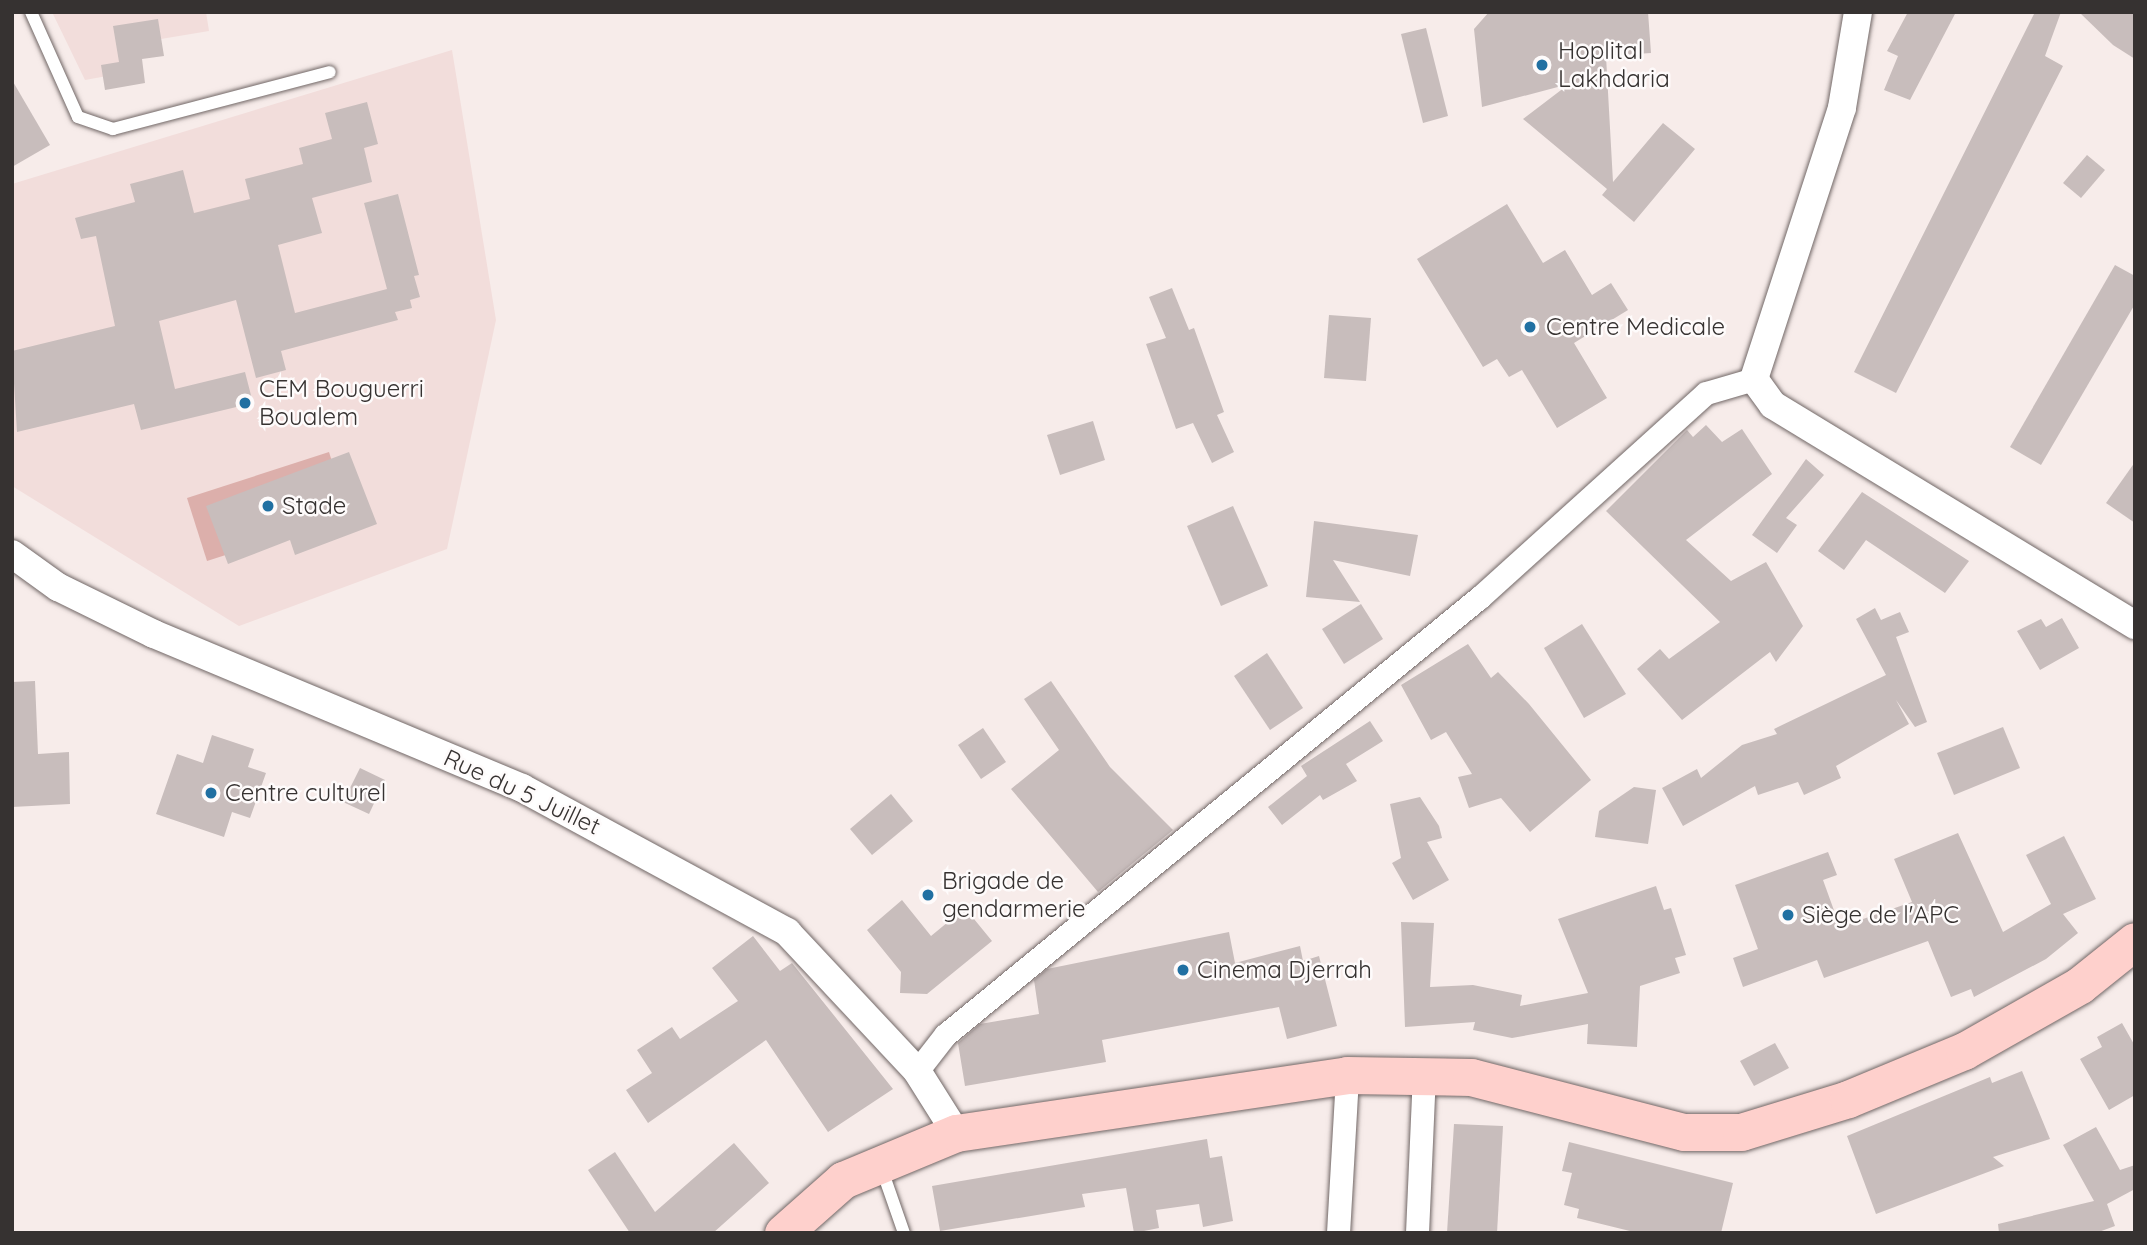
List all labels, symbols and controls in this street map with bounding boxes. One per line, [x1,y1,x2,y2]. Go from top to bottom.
place label: Hoplital Lakhdaria [1558,37,1670,93]
marker: Hoplital Lakhdaria [1532,55,1552,75]
place label: Centre Medicale [1546,313,1725,341]
marker: Centre Medicale [1520,317,1540,337]
place label: CEM Bouguerri Boualem [259,375,424,431]
marker: CEM Bouguerri Boualem [237,395,253,411]
place label: Stade [282,492,346,520]
marker: Stade [260,498,276,514]
street label: Rue du 5 Juillet [439,743,605,841]
place label: Centre culturel [225,779,386,807]
marker: Centre culturel [203,785,219,801]
place label: Brigade de gendarmerie [942,867,1086,923]
marker: Brigade de gendarmerie [920,887,936,903]
place label: Siège de l'APC [1802,901,1959,929]
marker: Siège de l'APC [1780,907,1796,923]
place label: Cinema Djerrah [1197,956,1372,984]
marker: Cinema Djerrah [1175,962,1191,978]

